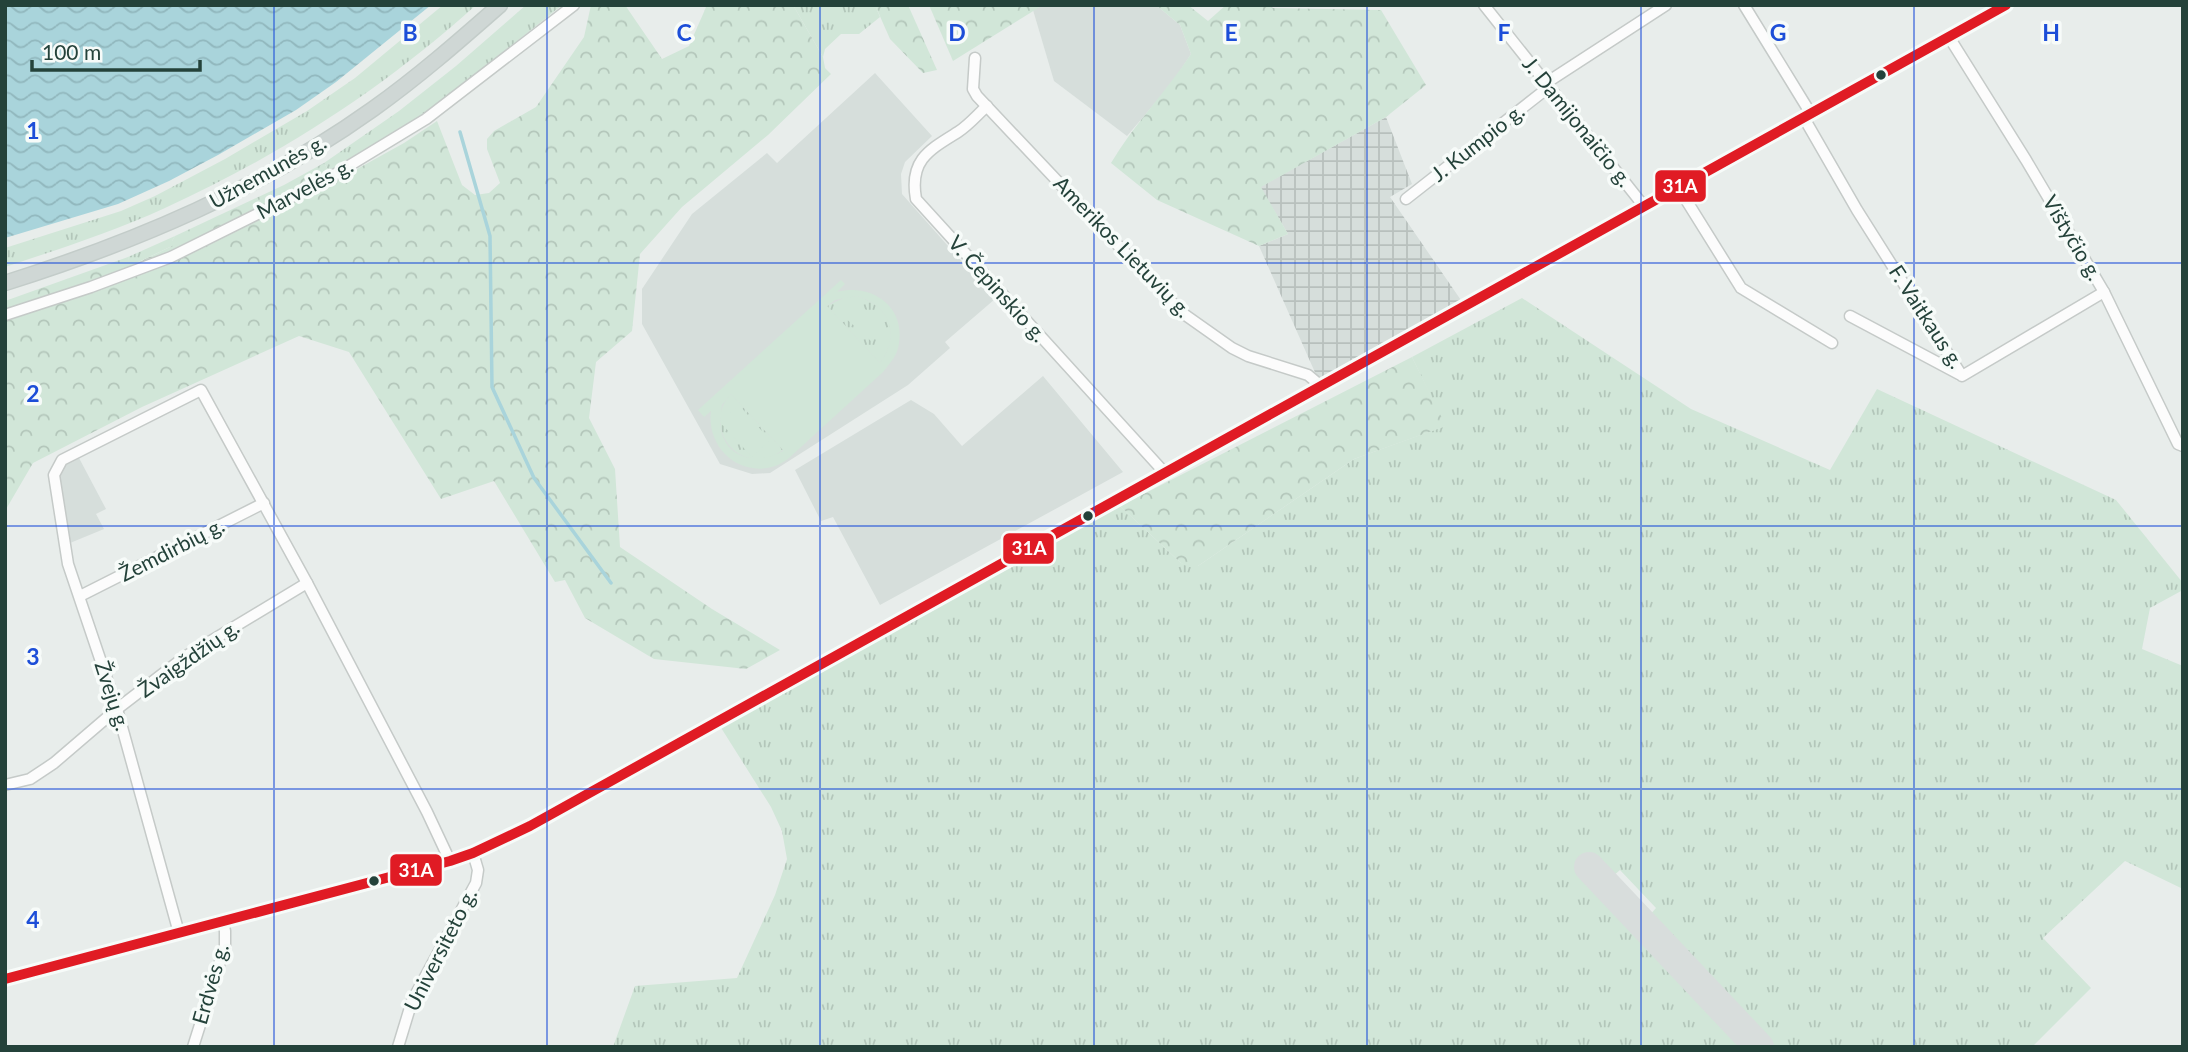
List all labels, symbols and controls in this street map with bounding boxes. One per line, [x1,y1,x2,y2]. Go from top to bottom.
text: B [402,18,418,46]
text: C [676,18,692,46]
text: D [948,18,966,46]
text: E [1224,18,1238,46]
text: F [1497,18,1511,46]
text: G [1770,18,1786,46]
text: H [2042,18,2060,46]
scale bar [32,28,200,72]
text: 100 m [42,39,101,64]
street label: J. Damijonaičio g. [1518,51,1638,191]
unlabelled marker [1874,68,1888,82]
street label: J. Kumpio g. [1426,98,1529,186]
text: 1 [26,116,40,144]
street label: Užnemunės g. [205,128,330,213]
street label: Marvelės g. [252,152,357,223]
line badge: 31A [1654,169,1707,203]
street label: Amerikos Lietuvių g. [1049,170,1197,322]
text: 31A [1662,174,1698,197]
street label: Vištyčio g. [2038,190,2108,284]
street label: V. Čepinskio g. [944,230,1052,346]
street label: F. Vaitkaus g. [1885,260,1970,373]
text: 2 [26,379,40,407]
unlabelled marker [1081,509,1095,523]
street label: Žemdirbių g. [115,511,228,586]
line badge: 31A [1002,532,1055,565]
text: 31A [1011,536,1047,559]
street label: Žvaigždžių g. [133,614,243,702]
text: 3 [26,642,40,670]
street label: Žvejų g. [90,658,136,733]
line badge: 31A [389,853,443,887]
text: 31A [398,858,434,881]
unlabelled marker [367,874,381,888]
street label: Universiteto g. [398,884,481,1015]
text: 4 [26,905,40,933]
street label: Erdvės g. [186,940,233,1027]

